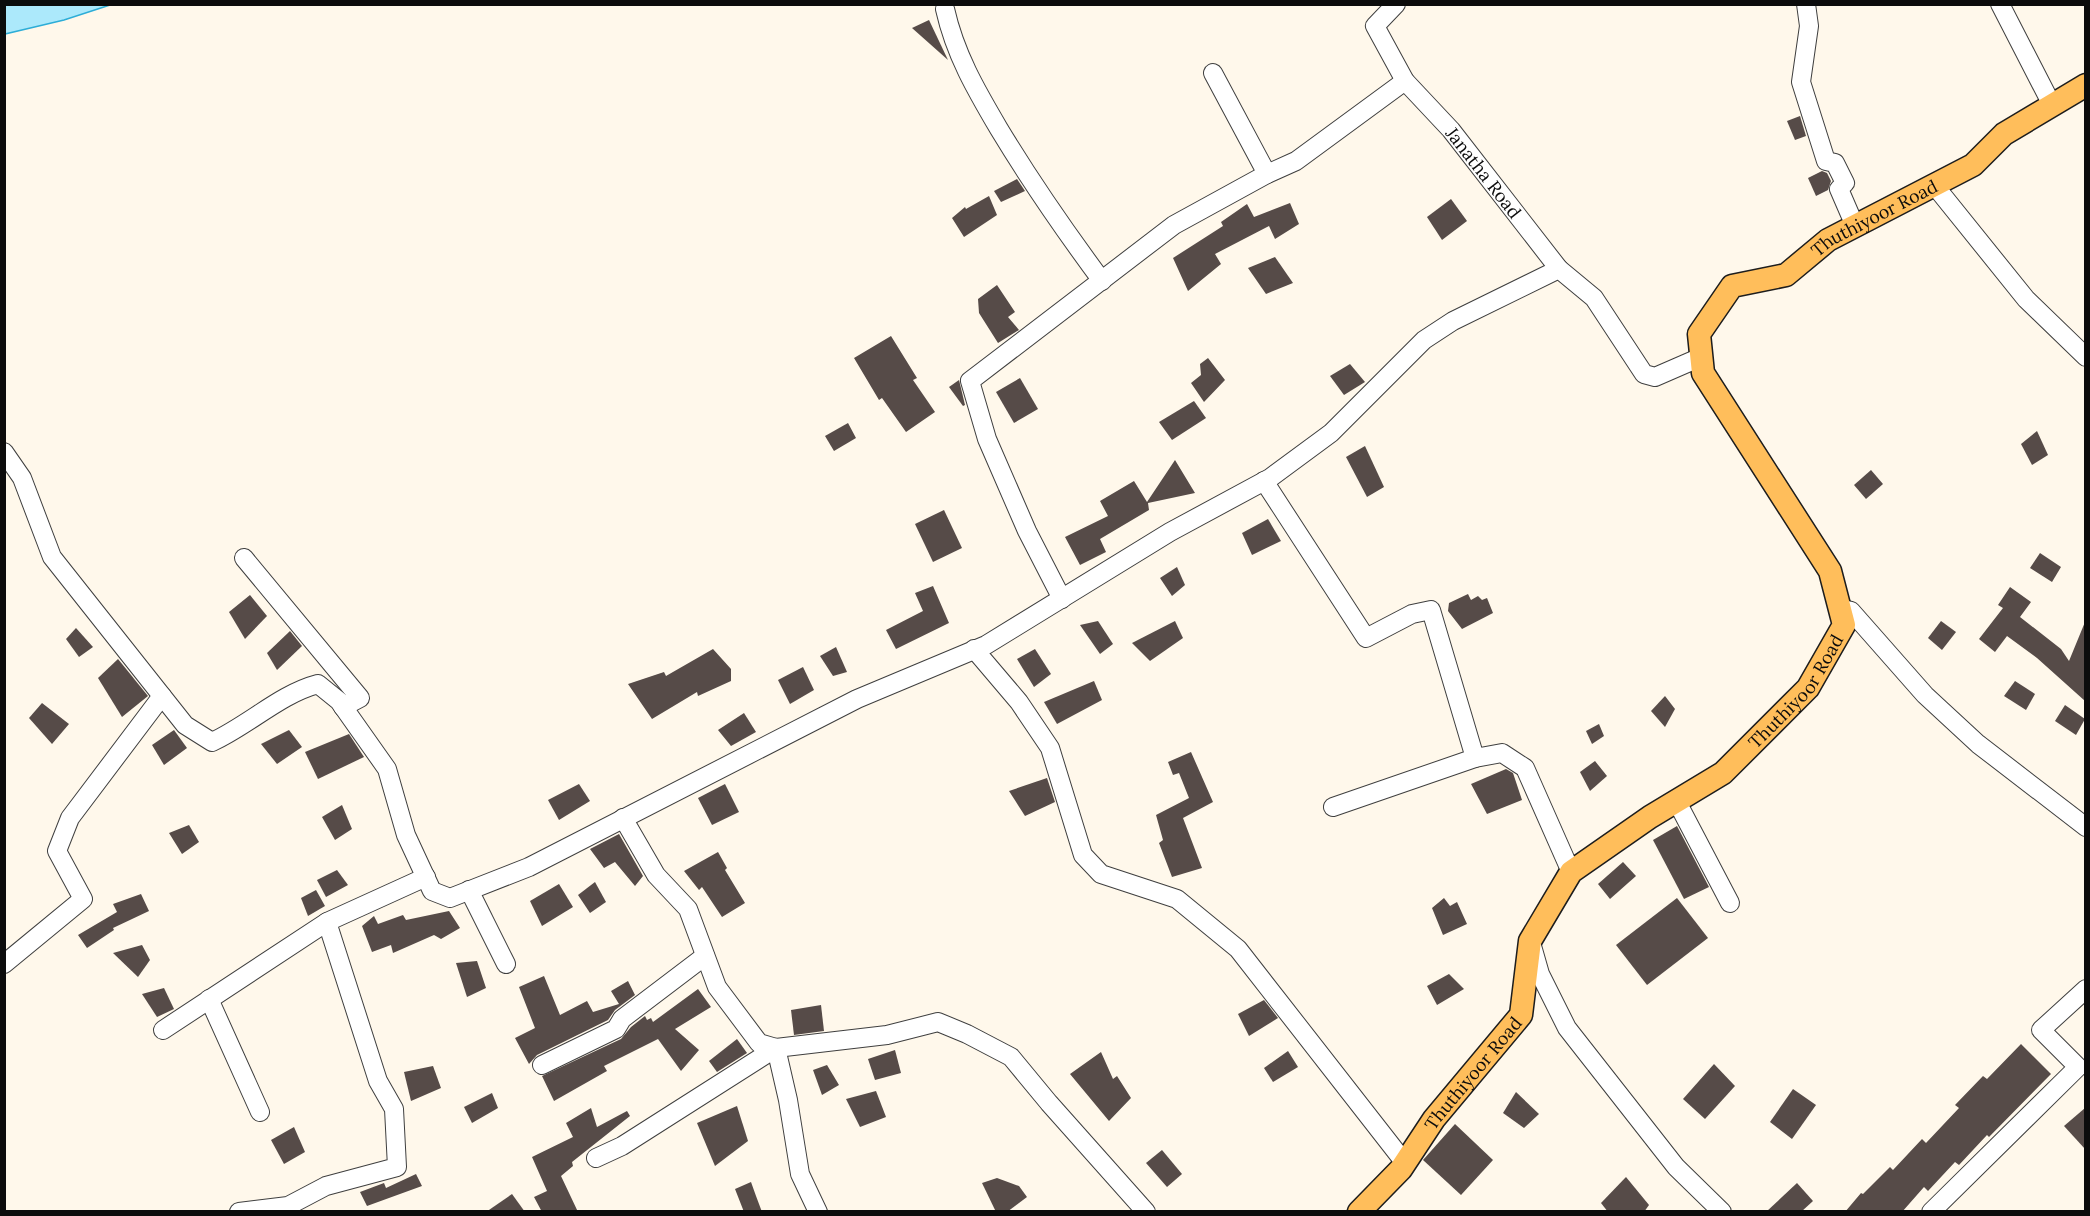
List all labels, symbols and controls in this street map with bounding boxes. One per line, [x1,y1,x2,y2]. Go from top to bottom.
street label: Janatha Road [1441,121,1527,223]
street label: Thuthiyoor Road [1806,174,1941,261]
street label: Thuthiyoor Road [1743,630,1848,753]
street label: Thuthiyoor Road [1419,1012,1527,1134]

